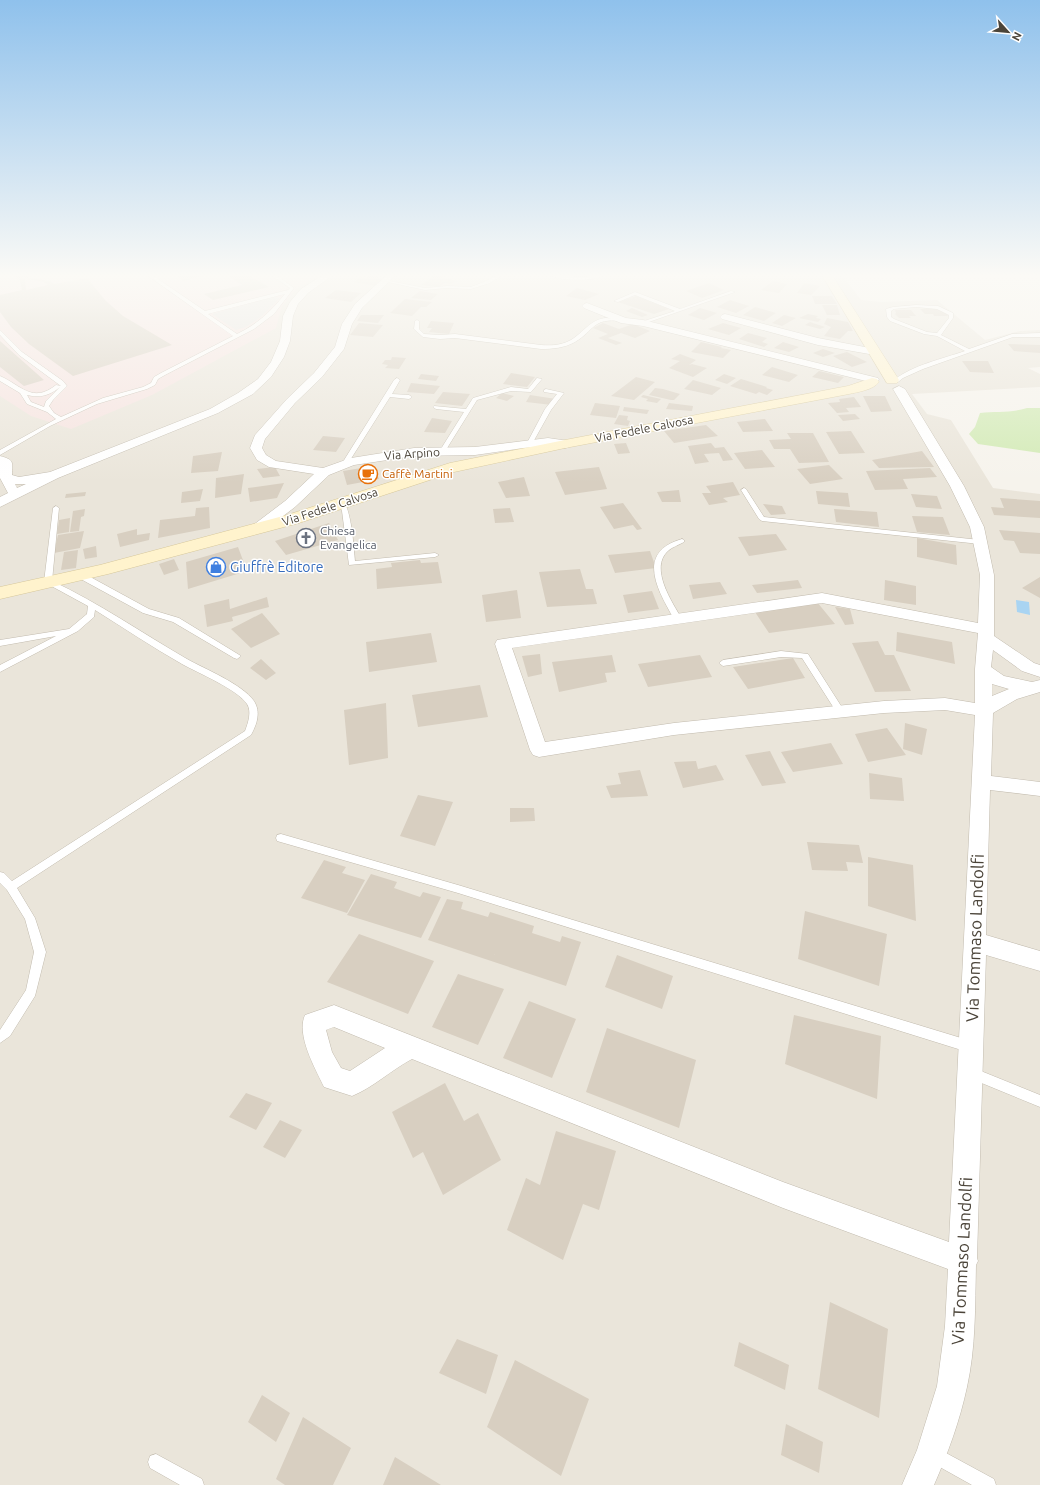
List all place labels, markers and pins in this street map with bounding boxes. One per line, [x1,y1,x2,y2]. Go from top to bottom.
cafe icon: Caffè Martini [357,463,379,485]
place label: Caffè Martini [382,467,453,480]
place label: Chiesa Evangelica [320,524,377,551]
church icon: Chiesa Evangelica [295,527,317,549]
shop icon: Giuffrè Editore [205,556,227,578]
place label: Giuffrè Editore [230,559,324,575]

